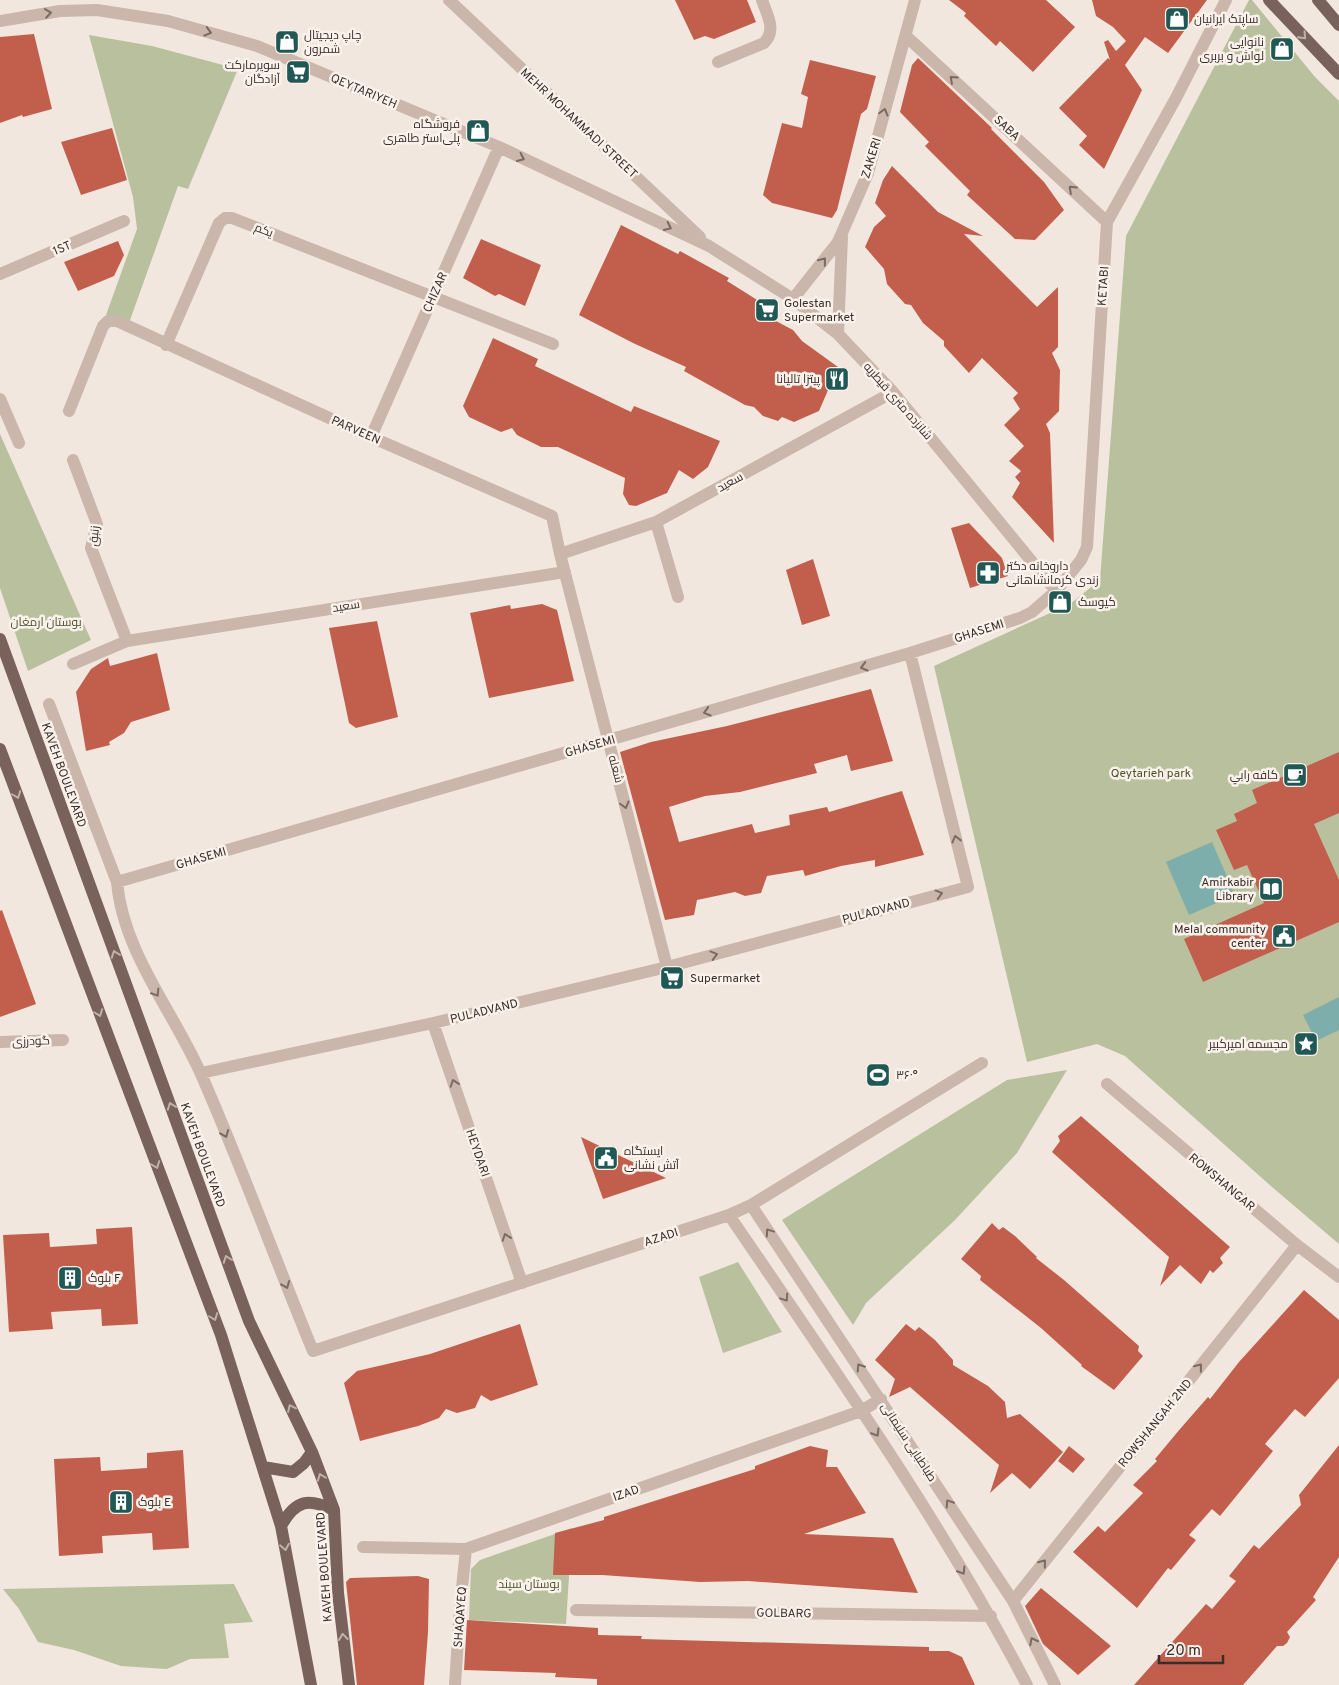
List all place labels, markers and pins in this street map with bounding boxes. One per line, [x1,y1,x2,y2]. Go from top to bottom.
shop icon: ساپتک ایرانیان [1164,6,1190,32]
place label: ساپتک ایرانیان [1194,12,1258,28]
place label: چاپ دیجیتال شمرون [304,28,361,58]
shop icon: چاپ دیجیتال شمرون [274,29,300,55]
place label: نانوایی لواش و بربری [1199,35,1264,65]
shop icon: نانوایی لواش و بربری [1269,36,1295,62]
place label: سوپرمارکت آزادگان [225,58,281,88]
supermarket icon: سوپرمارکت آزادگان [285,59,311,85]
place label: فروشگاه پلی‌استر طاهری [383,117,461,147]
shop icon: فروشگاه پلی‌استر طاهری [465,118,491,144]
place label: Golestan Supermarket [784,296,854,326]
supermarket icon: Golestan Supermarket [754,297,780,323]
restaurant icon: پیتزا تالیانا [824,366,850,392]
place label: پیتزا تالیانا [776,372,821,388]
place label: داروخانه دکتر زندی کرمانشاهانی [1005,559,1099,589]
pharmacy icon: داروخانه دکتر زندی کرمانشاهانی [975,560,1001,586]
shop icon: کیوسک [1047,589,1073,615]
place label: کیوسک [1078,595,1116,611]
cafe icon: كافه رابي [1282,762,1308,788]
place label: كافه رابي [1230,768,1278,785]
place label: Amirkabir Library [1201,875,1254,905]
library icon: Amirkabir Library [1258,876,1284,902]
place label: Melal community center [1174,922,1266,952]
public building icon: Melal community center [1271,923,1297,949]
supermarket icon: Supermarket [659,965,685,991]
place label: Supermarket [690,971,760,987]
place icon: مجسمه امیرکبیر [1293,1031,1319,1057]
place label: مجسمه امیرکبیر [1208,1037,1288,1053]
sports icon: ۳۶۰° [865,1062,891,1088]
place label: ۳۶۰° [896,1068,918,1084]
place label: ایستگاه آتش نشانی [624,1144,680,1174]
public building icon: ایستگاه آتش نشانی [593,1145,619,1171]
building icon: بلوک F [57,1265,83,1291]
place label: بلوک F [88,1271,121,1287]
building icon: بلوک E [108,1489,134,1515]
place label: بلوک E [138,1495,171,1511]

